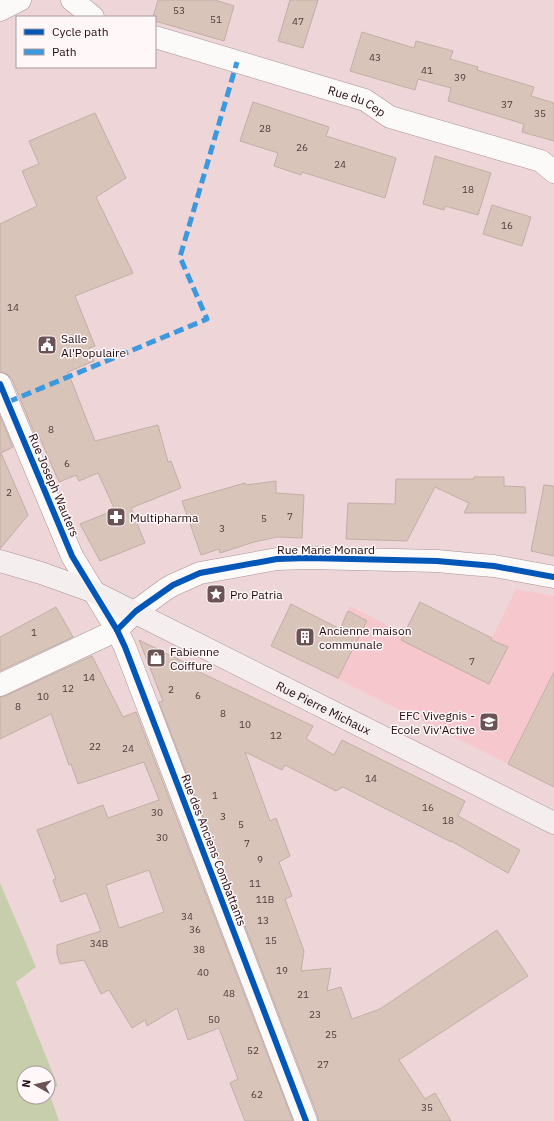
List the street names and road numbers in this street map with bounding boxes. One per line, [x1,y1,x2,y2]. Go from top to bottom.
street label: Rue du Cep [326,82,389,119]
street label: Rue Joseph Wauters [25,431,83,539]
street label: Rue Marie Monard [277,542,375,557]
street label: Rue Pierre Michaux [274,677,373,737]
street label: Rue des Anciens Combattants [178,772,250,928]

